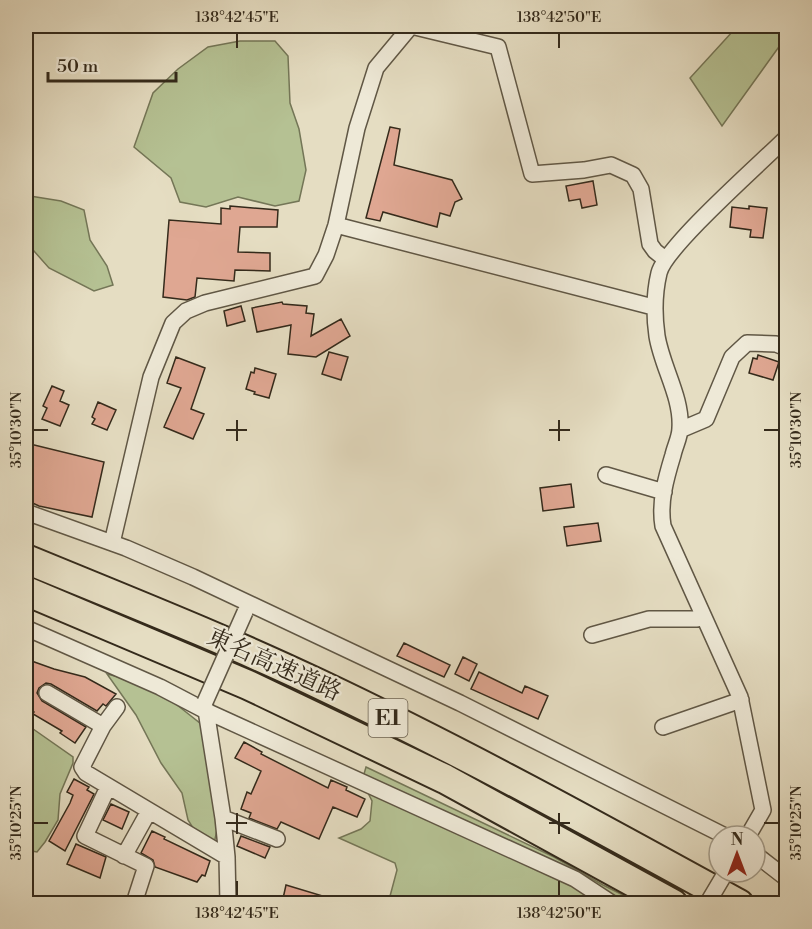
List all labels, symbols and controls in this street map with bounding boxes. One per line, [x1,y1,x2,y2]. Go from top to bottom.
text: 138°42'45"E [195,8,279,27]
text: 138°42'50"E [517,8,601,27]
scale bar [48,45,176,83]
text: 50 m [57,55,99,78]
text: 35°10'30"N [7,392,26,468]
text: 35°10'30"N [787,392,806,468]
street label: 東名高速道路 [202,622,346,708]
road number: E1 [368,699,408,737]
text: 35°10'25"N [7,785,26,861]
text: 35°10'25"N [787,785,806,861]
north arrow [707,824,767,884]
text: N [731,830,744,850]
text: 138°42'45"E [195,904,279,923]
text: 138°42'50"E [517,904,601,923]

